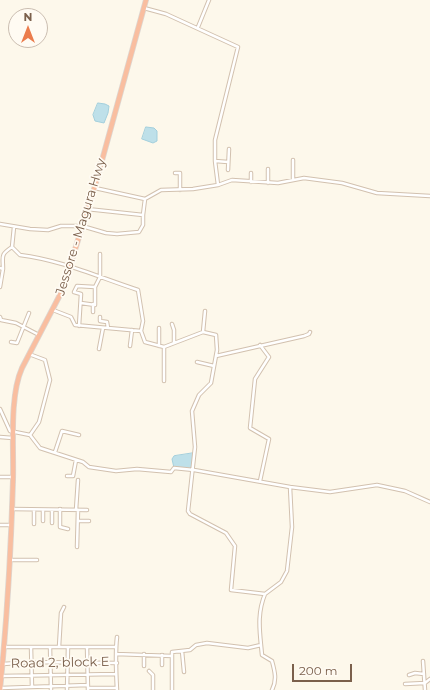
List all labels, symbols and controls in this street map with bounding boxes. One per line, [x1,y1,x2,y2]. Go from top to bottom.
north arrow [8,8,48,48]
text: N [24,10,32,24]
street label: Jessore - Magura Hwy [53,157,109,297]
street label: Road 2, block E [11,654,109,672]
scale bar [294,656,354,682]
text: 200 m [299,663,338,678]

